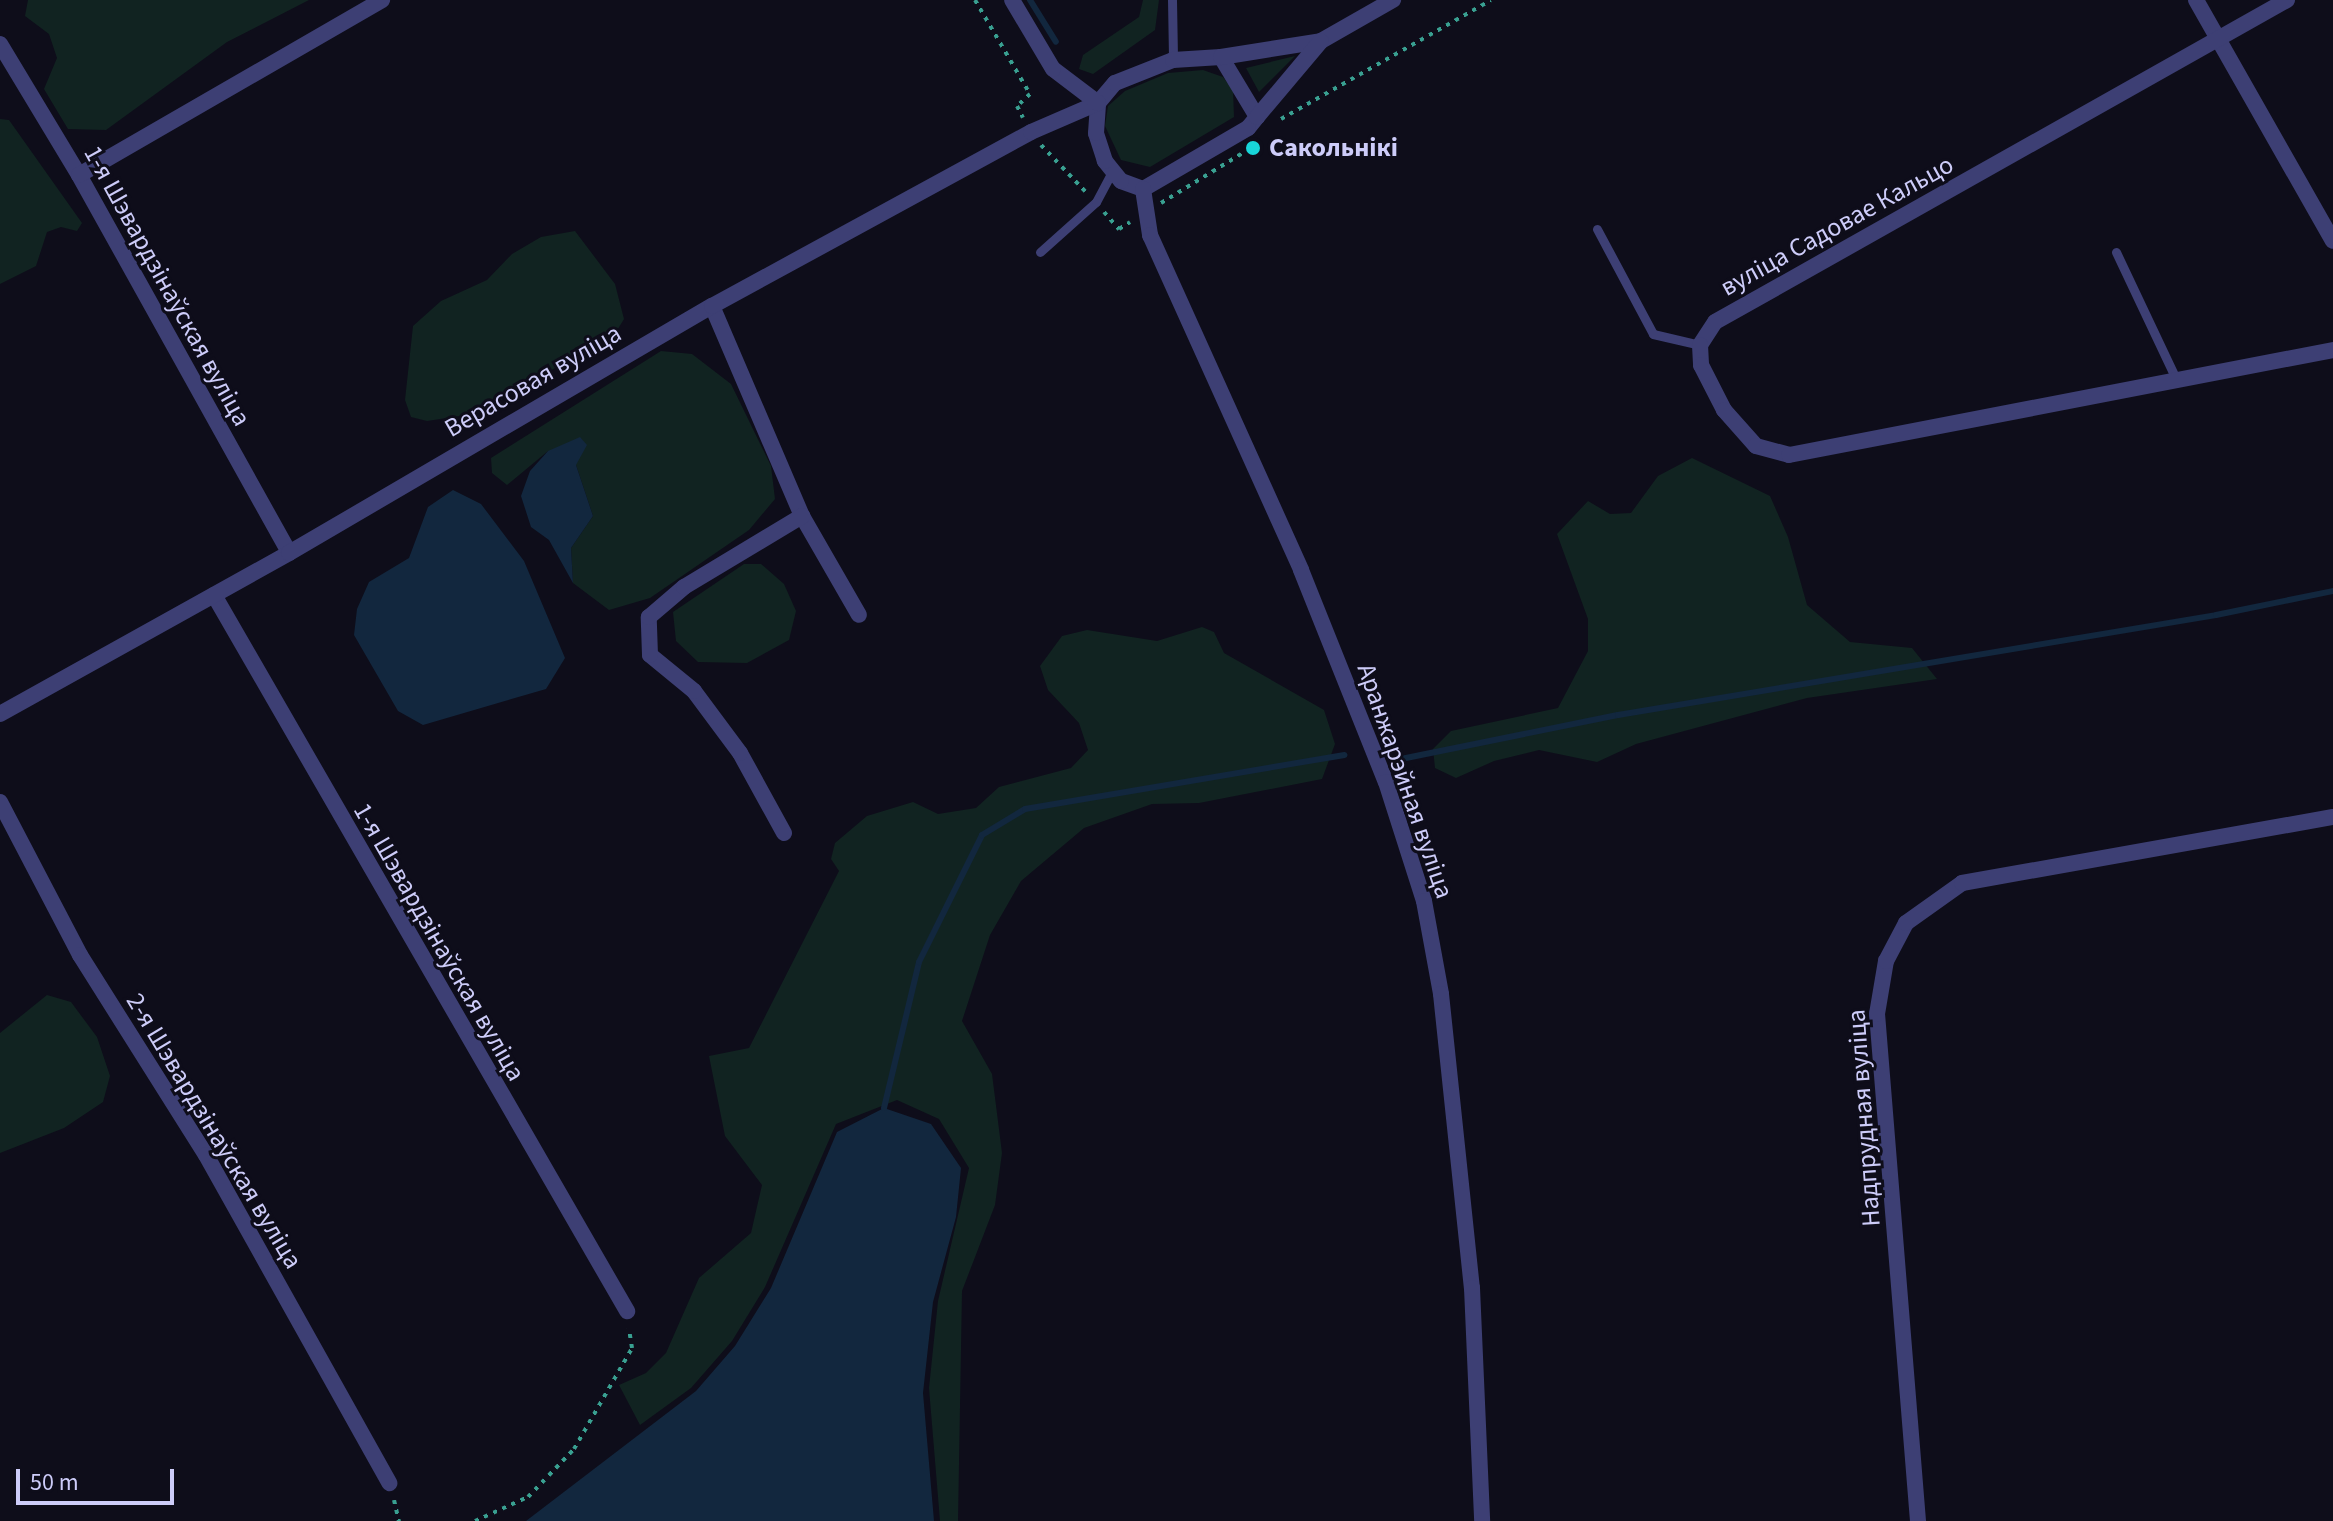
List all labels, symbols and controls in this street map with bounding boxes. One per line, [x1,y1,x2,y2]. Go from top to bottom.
place label: Сакольнікі [1269,132,1398,164]
marker: Сакольнікі [1244,139,1262,157]
street label: 1-я Шэвардзінаўская вуліца [77,140,257,432]
street label: вуліца Садовае Кальцо [1715,149,1959,303]
street label: Верасовая вуліца [439,318,627,444]
street label: Аранжарэйная вуліца [1350,659,1460,903]
street label: 1-я Шэвардзінаўская вуліца [347,797,531,1087]
street label: 2-я Шэвардзінаўская вуліца [119,988,309,1274]
street label: Надпрудная вуліца [1841,1008,1887,1228]
scale bar [20,1453,178,1503]
text: 50 m [30,1465,79,1500]

